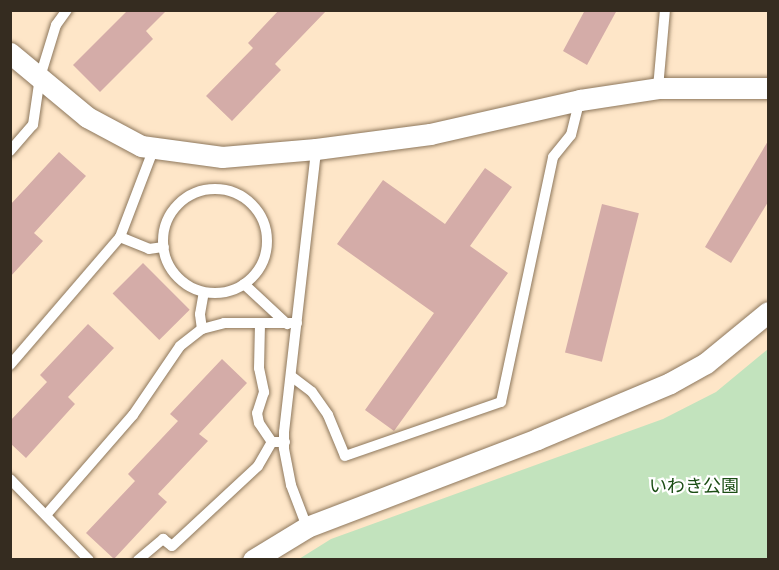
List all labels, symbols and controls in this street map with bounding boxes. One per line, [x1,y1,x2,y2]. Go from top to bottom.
park label: いわき公園 [649,475,739,497]

